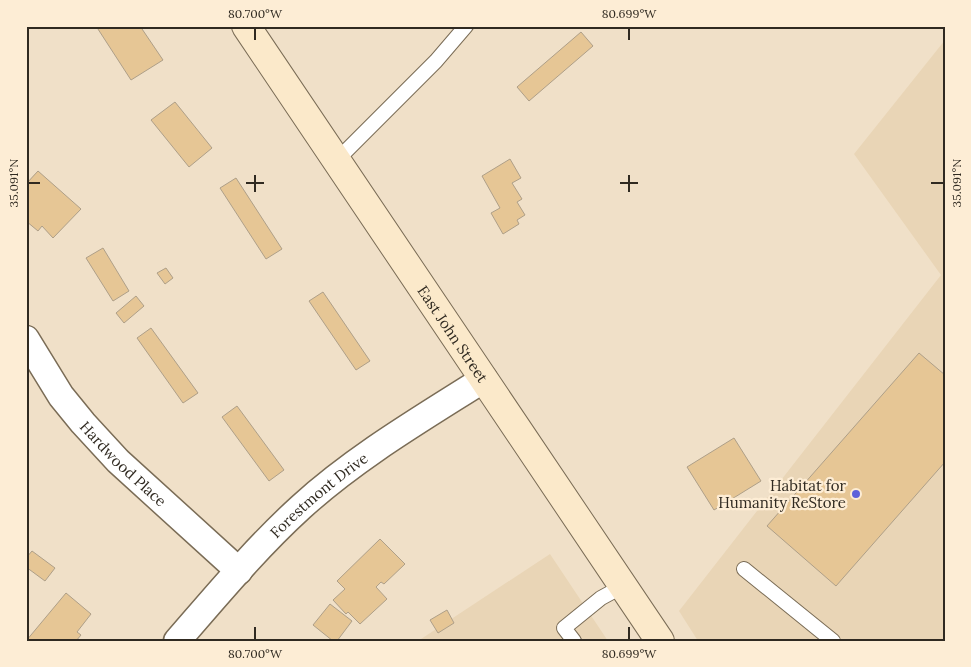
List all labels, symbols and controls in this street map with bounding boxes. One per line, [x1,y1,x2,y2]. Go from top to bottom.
text: 80.700°W [228,6,283,21]
text: 80.699°W [602,6,657,21]
text: 35.091°N [6,159,21,207]
text: 35.091°N [949,159,964,207]
street label: East John Street [414,282,493,386]
street label: Hardwood Place [76,417,171,510]
street label: Forestmont Drive [265,448,371,541]
place label: Habitat for Humanity ReStore [718,476,846,512]
marker: Habitat for Humanity ReStore [850,488,862,500]
text: 80.700°W [228,646,283,661]
text: 80.699°W [602,646,657,661]

